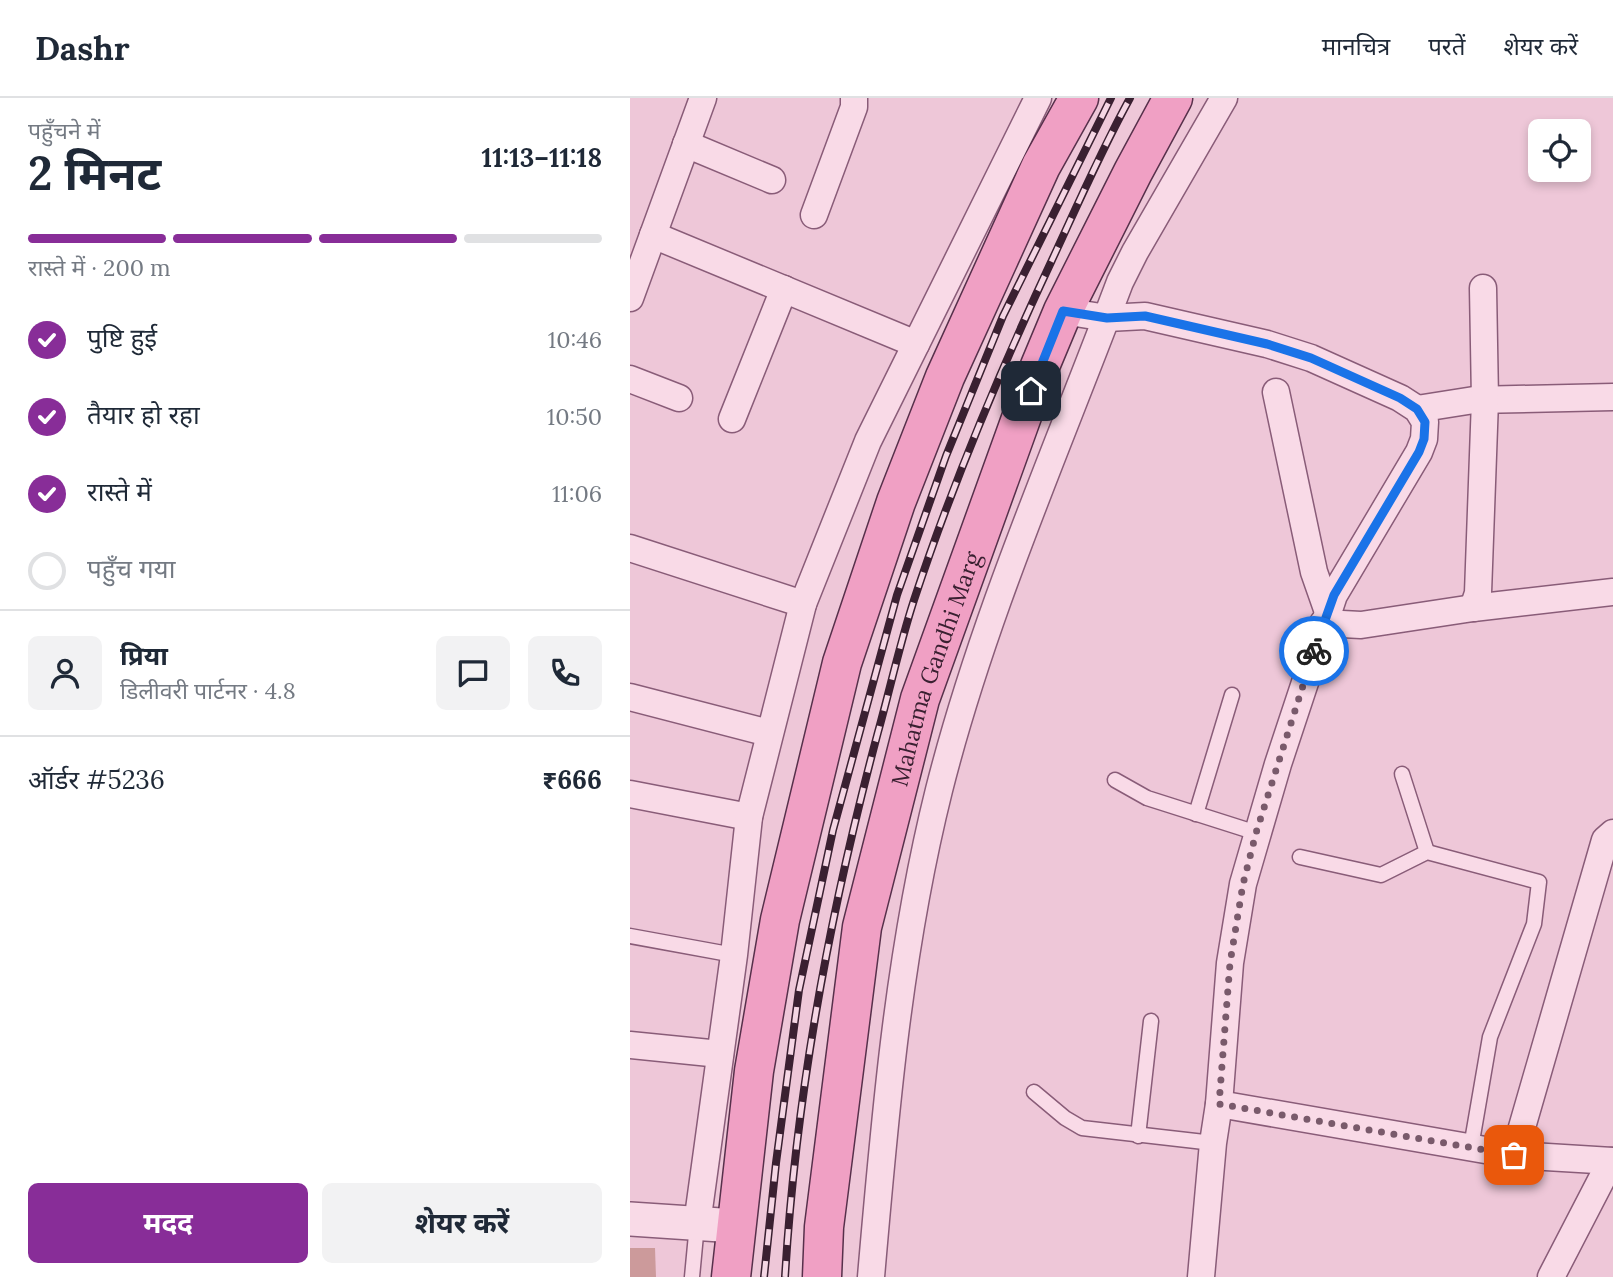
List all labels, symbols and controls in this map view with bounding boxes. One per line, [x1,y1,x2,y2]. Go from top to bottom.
text: Dashr [35,27,129,69]
text: मानचित्र [1322,31,1390,62]
text: परतें [1428,31,1465,62]
text: शेयर करें [1503,31,1578,62]
text: पहुँचने में [28,116,100,145]
map controls [1528,119,1591,182]
button: locate [1528,119,1591,182]
text: 11:13–11:18 [482,141,602,174]
text: 2 मिनट [28,144,161,203]
text: रास्ते में · 200 m [28,253,171,282]
icon: check [28,321,66,359]
text: पुष्टि हुई [87,321,157,354]
text: 10:46 [548,325,602,354]
pin [1001,361,1061,421]
icon: home [1012,372,1050,410]
icon: check [28,398,66,436]
text: तैयार हो रहा [87,398,200,431]
text: 10:50 [547,402,602,431]
icon: check [28,475,66,513]
text: रास्ते में [87,475,152,508]
text: 11:06 [552,479,602,508]
street label: Mahatma Gandhi Marg [884,546,987,789]
text: पहुँच गया [87,552,175,585]
courier [1279,616,1349,686]
icon: bike [1295,632,1333,670]
button: person [28,636,102,710]
button: chat [436,636,510,710]
button: phone [528,636,602,710]
text: प्रिया [120,639,168,672]
text: डिलीवरी पार्टनर · 4.8 [120,676,296,705]
text: ऑर्डर #5236 [28,763,165,796]
text: ₹666 [542,763,602,796]
pin [1484,1125,1544,1185]
icon: bag [1495,1136,1533,1174]
button: मदद [28,1183,308,1263]
button: शेयर करें [322,1183,602,1263]

